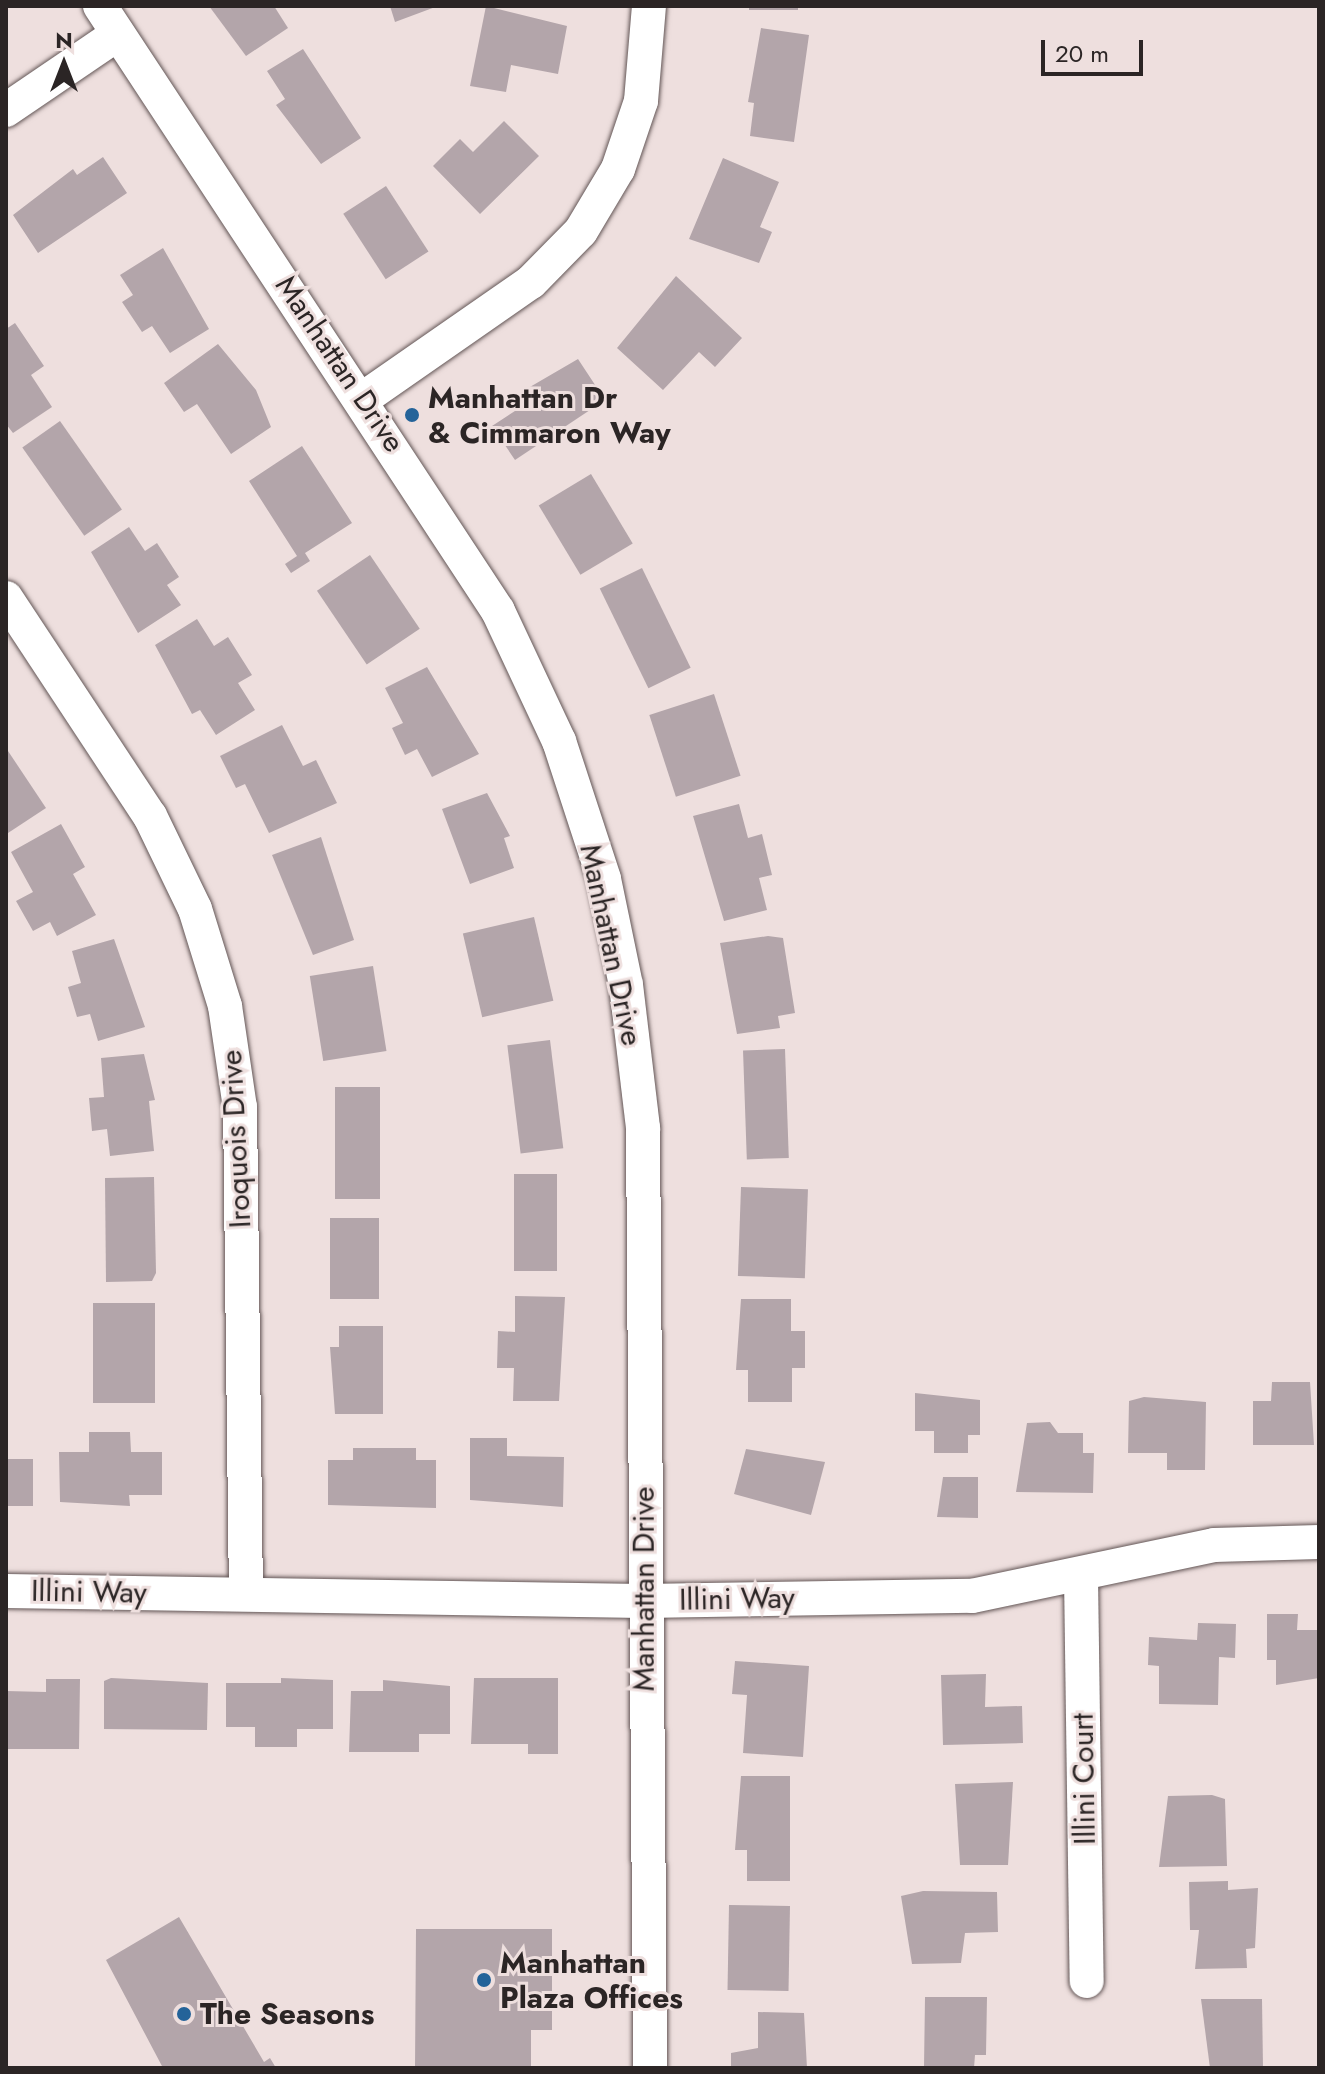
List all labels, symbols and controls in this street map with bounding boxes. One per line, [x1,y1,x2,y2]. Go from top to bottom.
north arrow [24,24,104,104]
text: N [55,24,73,56]
scale bar [1045,24,1147,74]
text: 20 m [1055,36,1109,71]
street label: Manhattan Drive [268,269,412,459]
place label: Manhattan Dr & Cimmaron Way [428,380,671,450]
marker: Manhattan Dr & Cimmaron Way [403,406,421,424]
street label: Manhattan Drive [572,841,650,1049]
street label: Iroquois Drive [213,1049,259,1229]
street label: Manhattan Drive [626,1487,662,1691]
street label: Illini Way [31,1573,147,1611]
street label: Illini Way [679,1580,795,1618]
street label: Illini Court [1065,1713,1103,1845]
place label: Manhattan Plaza Offices [500,1945,683,2016]
marker: Manhattan Plaza Offices [475,1971,493,1989]
place label: The Seasons [200,1996,375,2032]
marker: The Seasons [175,2005,193,2023]

